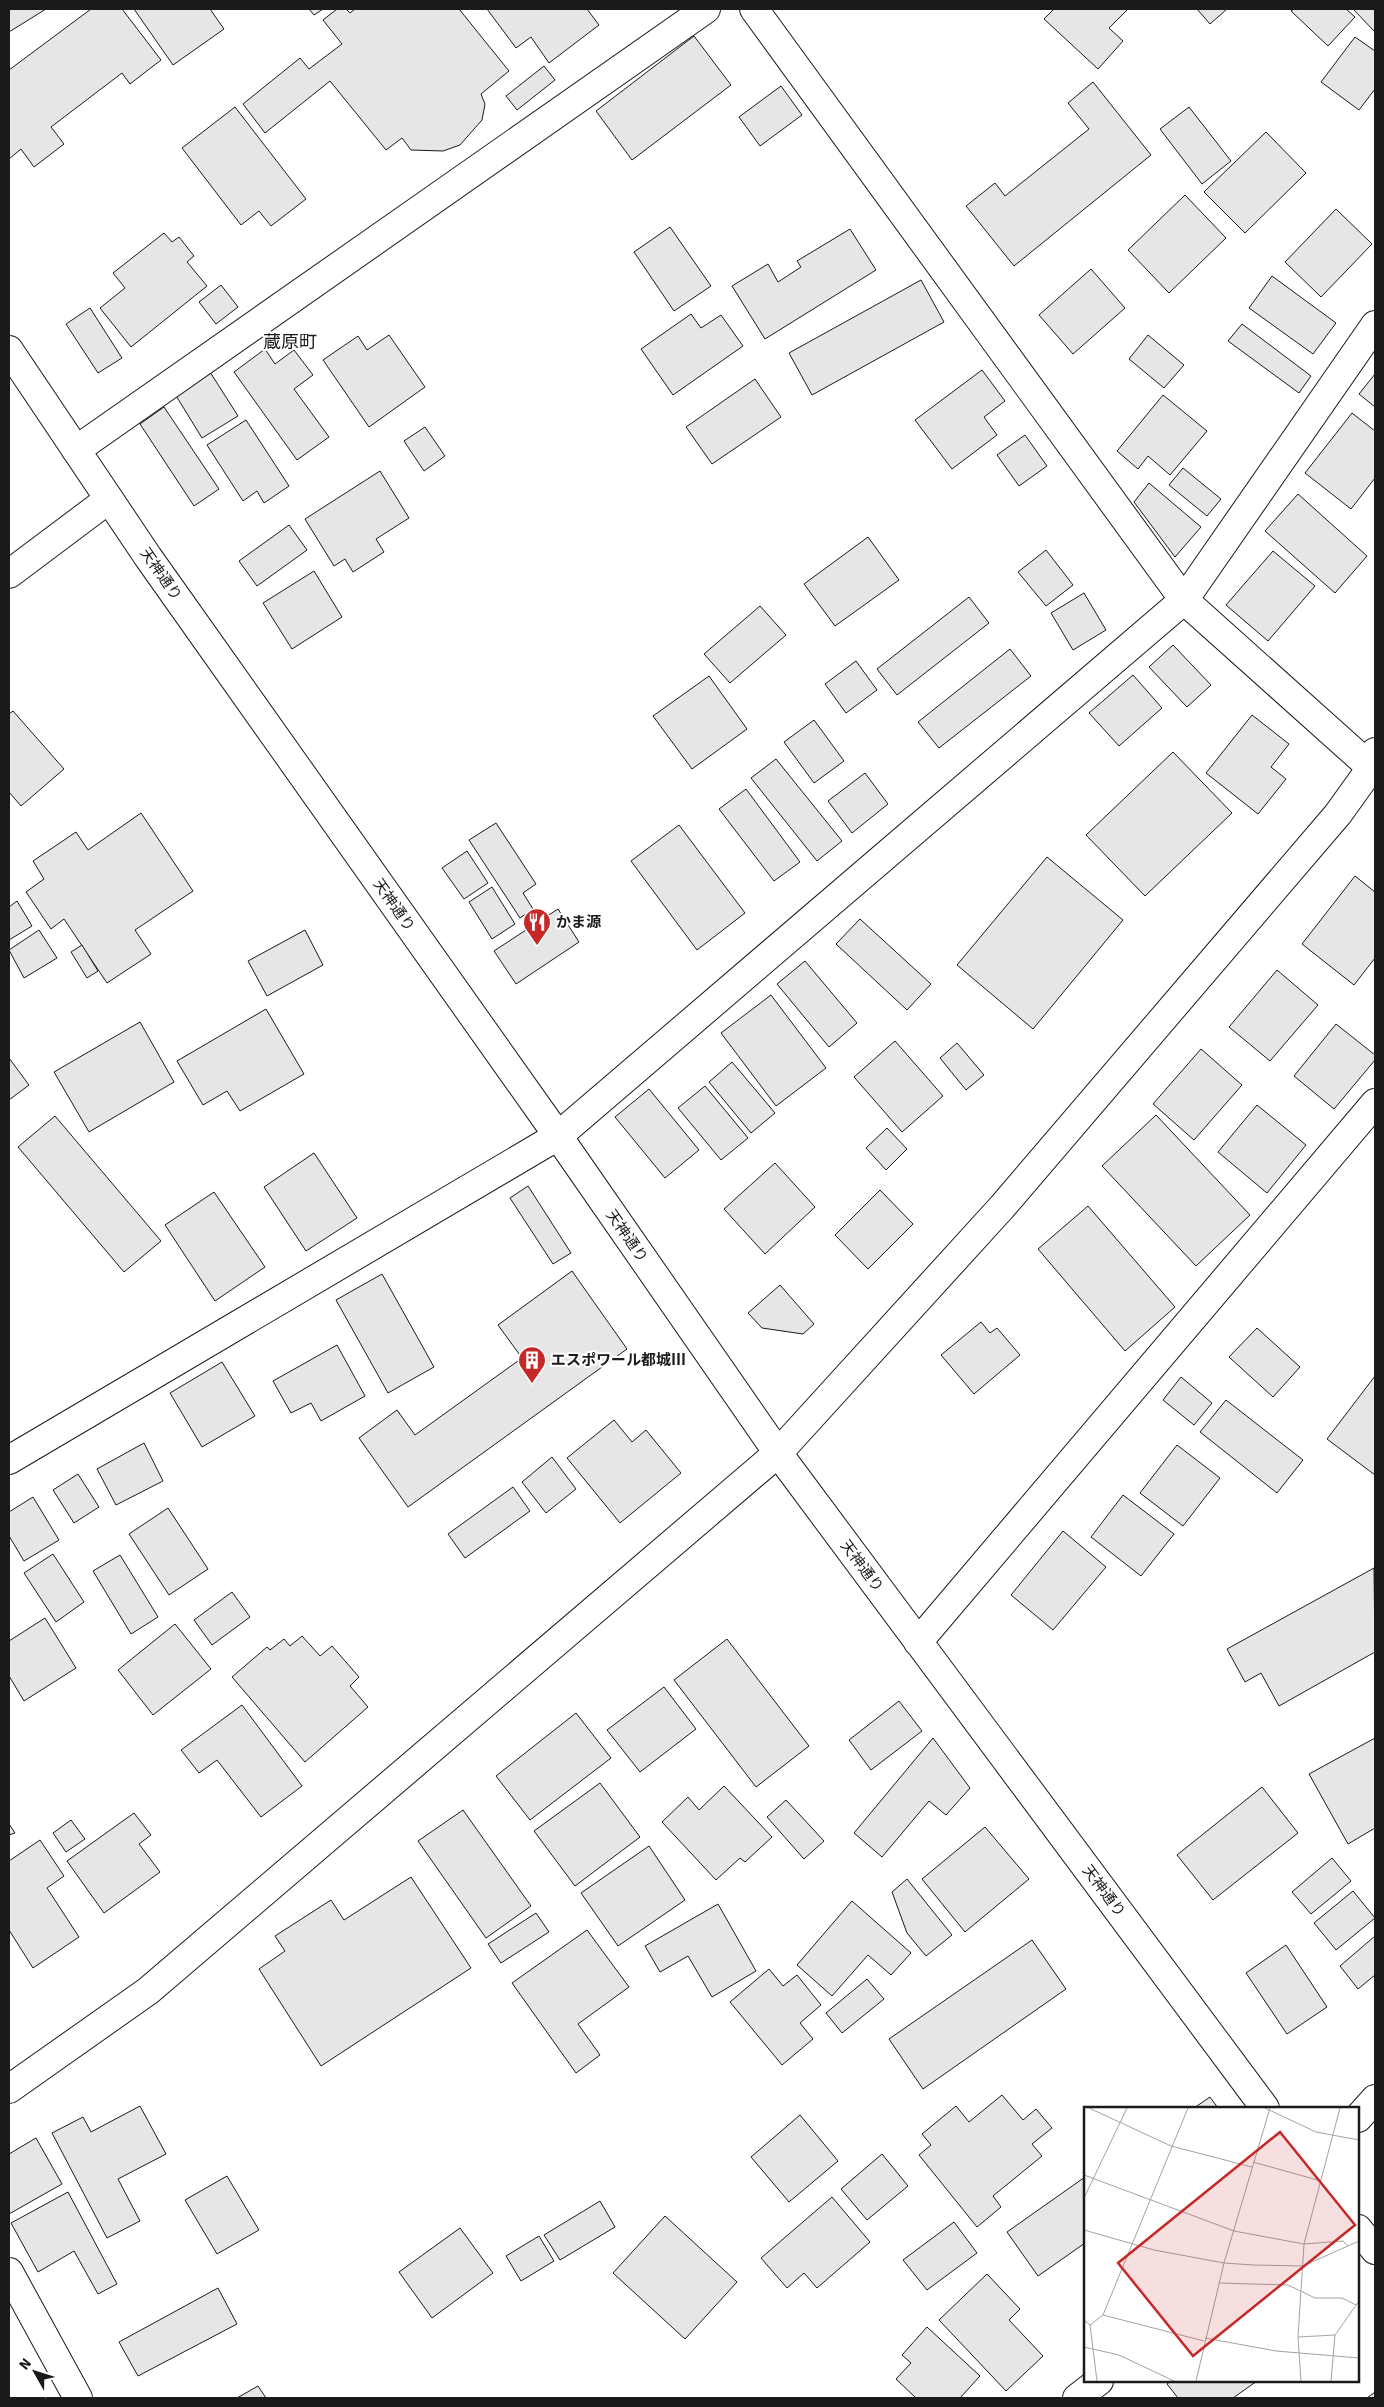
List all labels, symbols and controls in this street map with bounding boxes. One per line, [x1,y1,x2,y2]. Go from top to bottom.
district label: 蔵原町 [263,331,317,353]
street label: 天神通り [136,544,186,604]
street label: 天神通り [369,875,419,935]
restaurant icon: かま源 [522,907,552,946]
place label: かま源 [556,913,602,931]
street label: 天神通り [602,1206,652,1266]
building icon: エスポワール都城Ⅲ [517,1345,547,1384]
place label: エスポワール都城Ⅲ [551,1351,686,1369]
street label: 天神通り [837,1537,887,1595]
street label: 天神通り [1079,1862,1129,1920]
inset map [1084,2107,1359,2382]
north arrow [10,2347,60,2397]
text: N [16,2355,35,2373]

